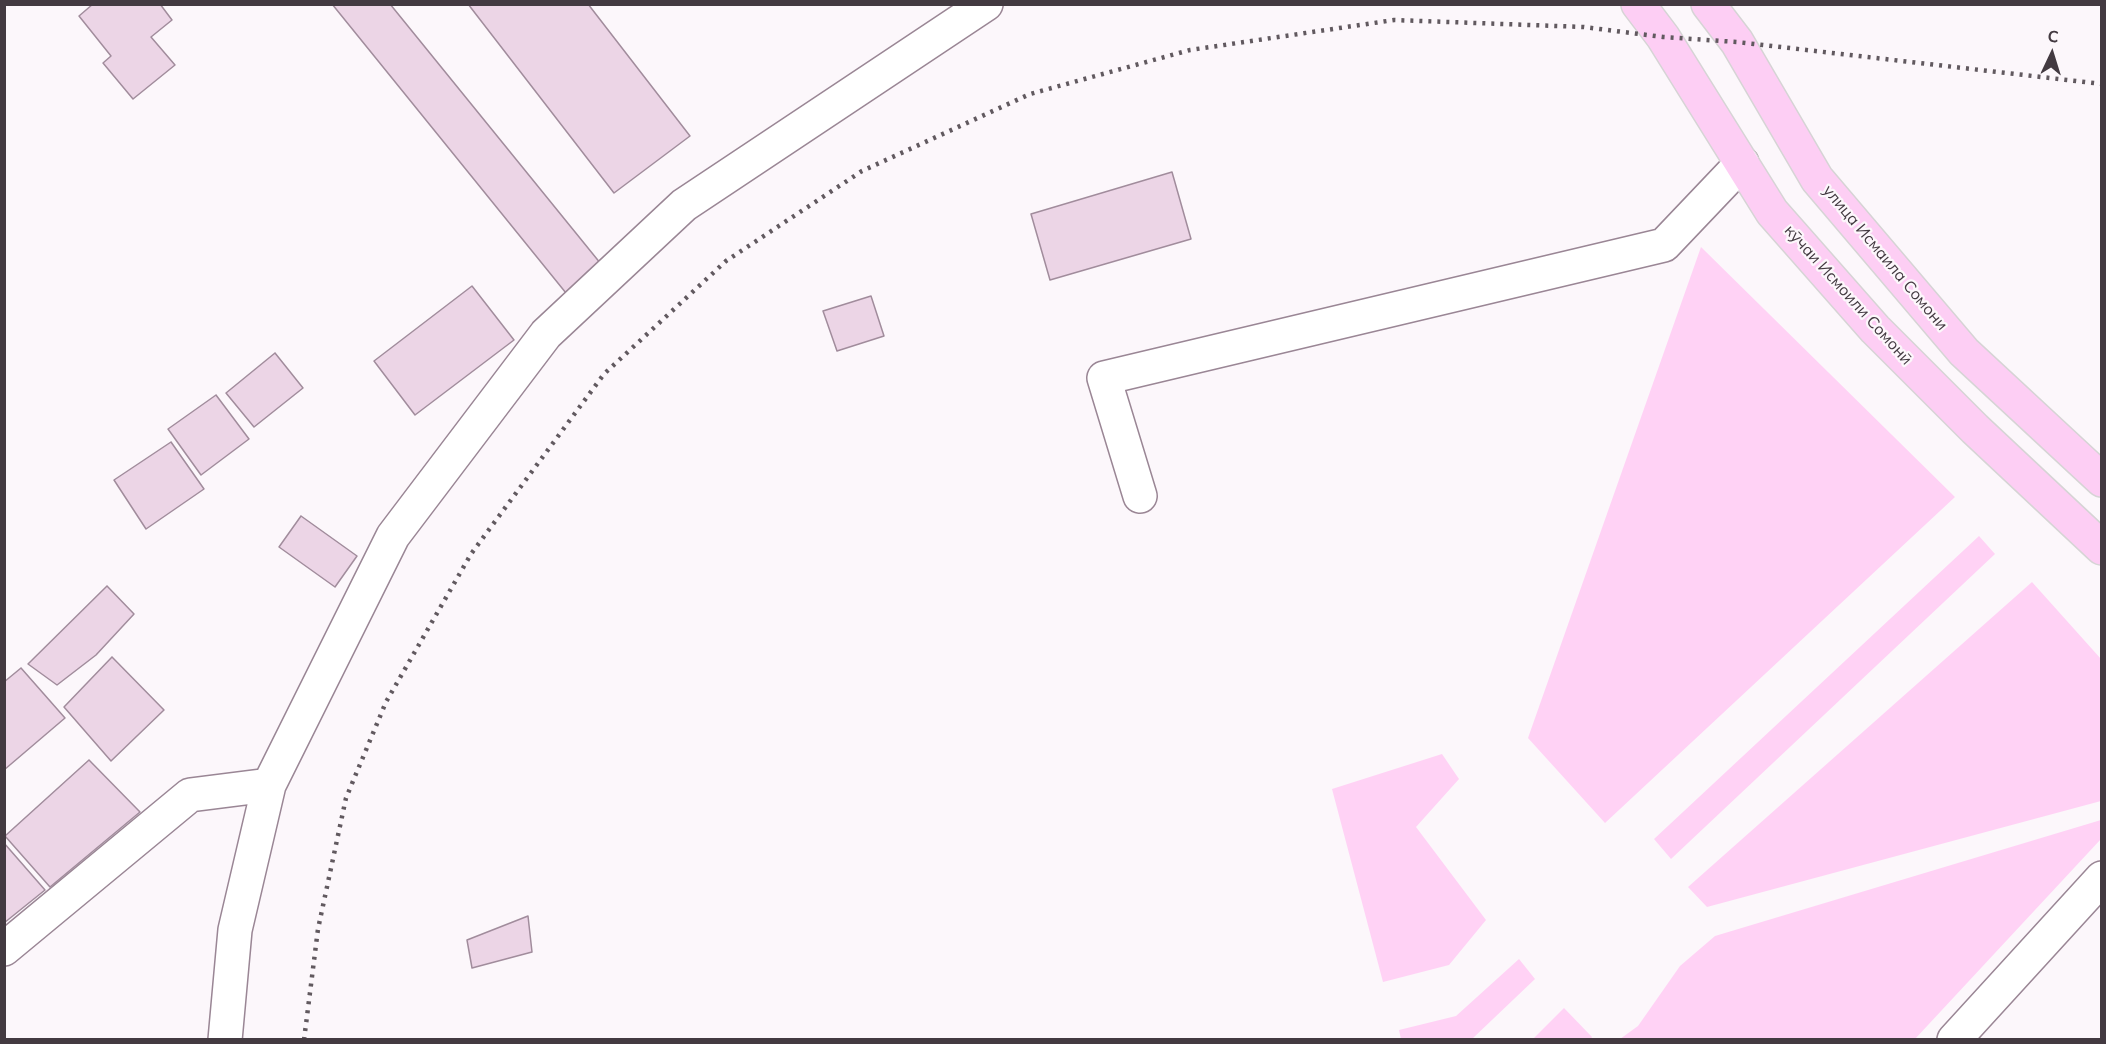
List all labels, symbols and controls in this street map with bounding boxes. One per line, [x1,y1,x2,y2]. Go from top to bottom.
north arrow [2022,24,2082,84]
text: С [2047,26,2059,46]
street label: улица Исмаила Сомони [1819,182,1951,334]
street label: кӯчаи Исмоили Сомонӣ [1780,221,1916,369]

